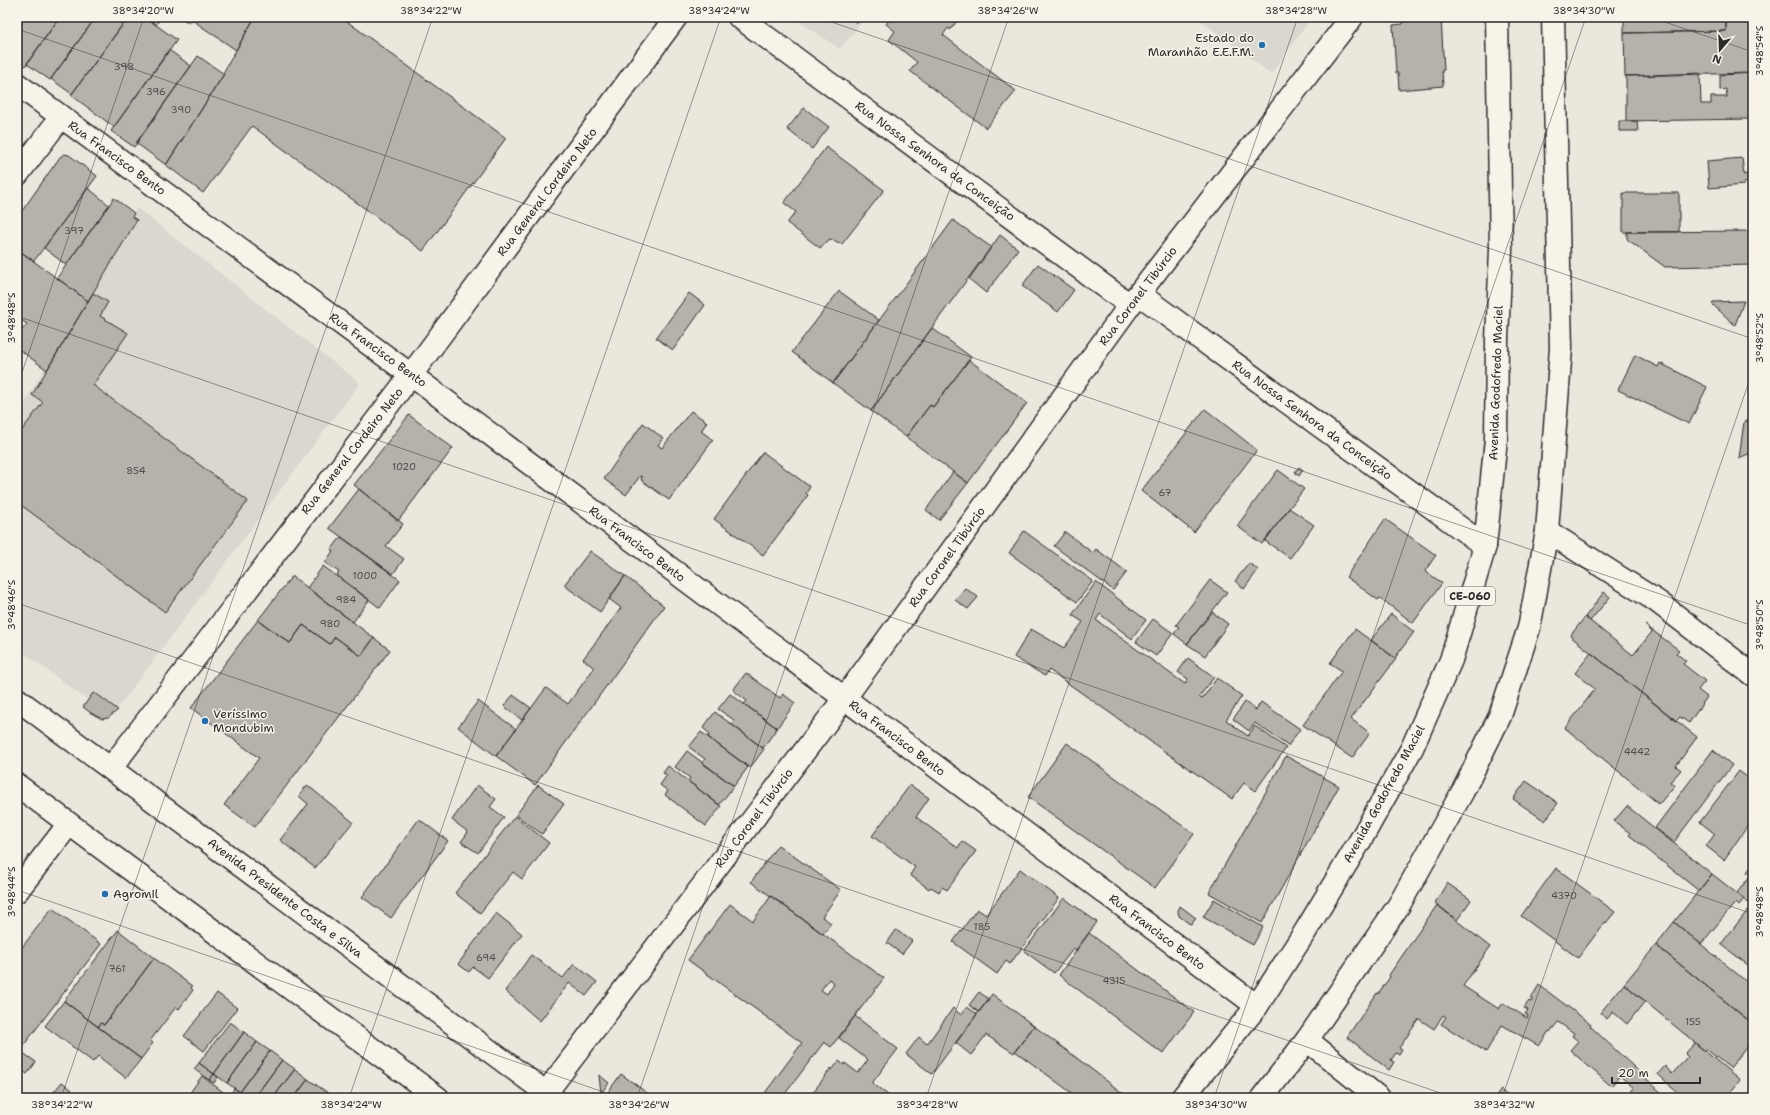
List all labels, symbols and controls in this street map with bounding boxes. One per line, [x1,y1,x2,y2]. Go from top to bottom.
text: 38°34'20"W [112,4,174,17]
text: 38°34'22"W [400,4,462,17]
text: 38°34'24"W [688,4,750,17]
text: 38°34'26"W [977,4,1039,17]
text: 38°34'28"W [1265,4,1327,17]
text: 38°34'30"W [1553,4,1616,17]
text: 3°48'54"S [1753,25,1766,76]
place label: Estado do Maranhão E.E.F.M. [1148,30,1254,60]
north arrow [1700,30,1740,70]
marker: Estado do Maranhão E.E.F.M. [1257,40,1267,50]
text: N [1710,50,1723,67]
house number: 398 [114,60,134,73]
house number: 396 [146,85,166,98]
street label: Rua Nossa Senhora da Conceição [852,98,1018,224]
house number: 390 [171,103,191,116]
street label: Rua Francisco Bento [65,117,169,199]
street label: Rua General Cordeiro Neto [493,125,601,259]
house number: 397 [64,224,84,237]
street label: Rua Coronel Tibúrcio [1095,243,1181,349]
text: 3°48'48"S [5,292,18,343]
street label: Avenida Godofredo Maciel [1485,305,1507,461]
street label: Rua Francisco Bento [326,309,430,391]
text: 3°48'52"S [1753,312,1766,363]
street label: Rua Nossa Senhora da Conceição [1229,357,1395,483]
street label: Rua General Cordeiro Neto [297,384,407,518]
house number: 1020 [392,460,416,473]
house number: 854 [126,464,146,477]
house number: 67 [1159,486,1171,499]
street label: Rua Francisco Bento [585,502,689,586]
street label: Rua Coronel Tibúrcio [905,504,989,610]
house number: 1000 [353,569,377,582]
text: 3°48'46"S [5,579,18,630]
road number: CE-060 [1445,587,1495,605]
house number: 984 [336,593,356,606]
text: 3°48'50"S [1753,599,1766,650]
house number: 980 [320,617,340,630]
street label: Rua Francisco Bento [845,696,949,780]
place label: Veríssimo Mondubim [213,706,274,736]
marker: Veríssimo Mondubim [200,716,210,726]
street label: Avenida Godofredo Maciel [1339,722,1429,866]
house number: 4442 [1624,745,1650,758]
street label: Rua Coronel Tibúrcio [711,765,797,871]
street label: Avenida Presidente Costa e Silva [204,834,366,962]
text: 3°48'44"S [5,866,18,917]
place label: Agromil [113,886,159,902]
text: 3°48'48"S [1753,886,1766,937]
marker: Agromil [100,889,110,899]
house number: 4370 [1551,889,1577,902]
street label: Rua Francisco Bento [1105,890,1209,974]
house number: 185 [974,920,990,933]
house number: 694 [476,951,496,964]
house number: 761 [108,962,126,975]
house number: 4315 [1103,974,1125,987]
house number: 155 [1685,1015,1701,1028]
scale bar [1612,1059,1700,1085]
text: 20 m [1618,1065,1649,1081]
text: 38°34'22"W [31,1098,93,1111]
text: 38°34'24"W [320,1098,382,1111]
text: 38°34'26"W [608,1098,670,1111]
text: 38°34'28"W [896,1098,958,1111]
text: 38°34'30"W [1185,1098,1248,1111]
text: 38°34'32"W [1473,1098,1535,1111]

